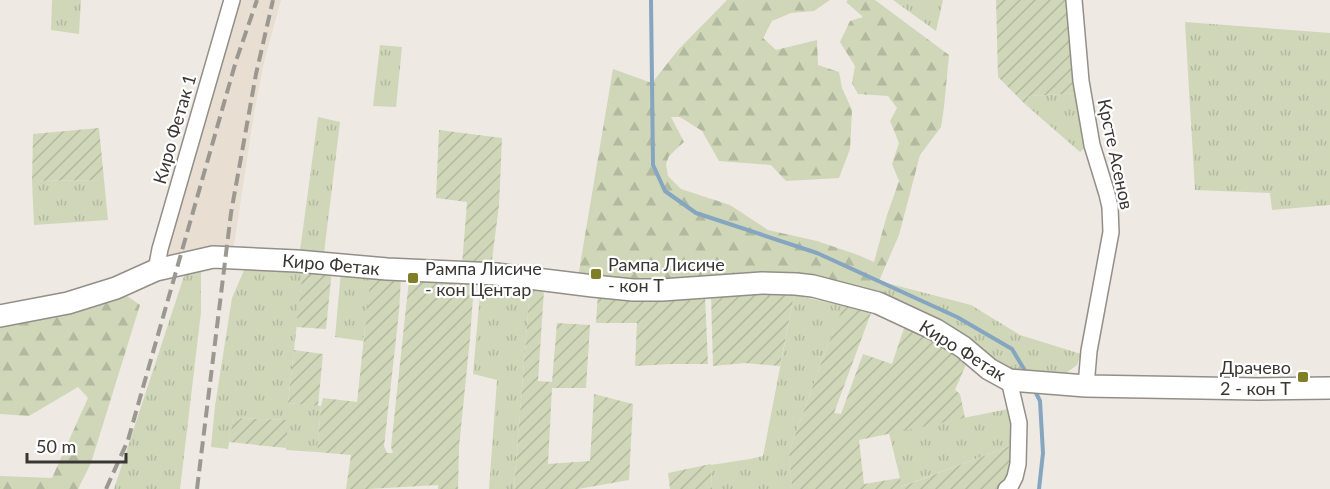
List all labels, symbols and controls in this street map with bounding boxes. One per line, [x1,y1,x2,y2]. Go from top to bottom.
street label: Киро Фетак 1 [148,72,200,186]
street label: Крсте Асенов [1094,97,1138,211]
street label: Киро Фетак [281,249,381,279]
place label: Рампа Лисиче - кон Т [608,253,725,296]
place label: Рампа Лисиче - кон Центар [425,257,542,300]
marker: Рампа Лисиче - кон Т [589,267,603,281]
marker: Рампа Лисиче - кон Центар [406,271,420,285]
street label: Киро Фетак [916,315,1011,386]
place label: Драчево 2 - кон T [1220,356,1291,399]
marker: Драчево 2 - кон T [1296,370,1310,384]
scale bar [27,426,126,464]
text: 50 m [36,435,76,457]

